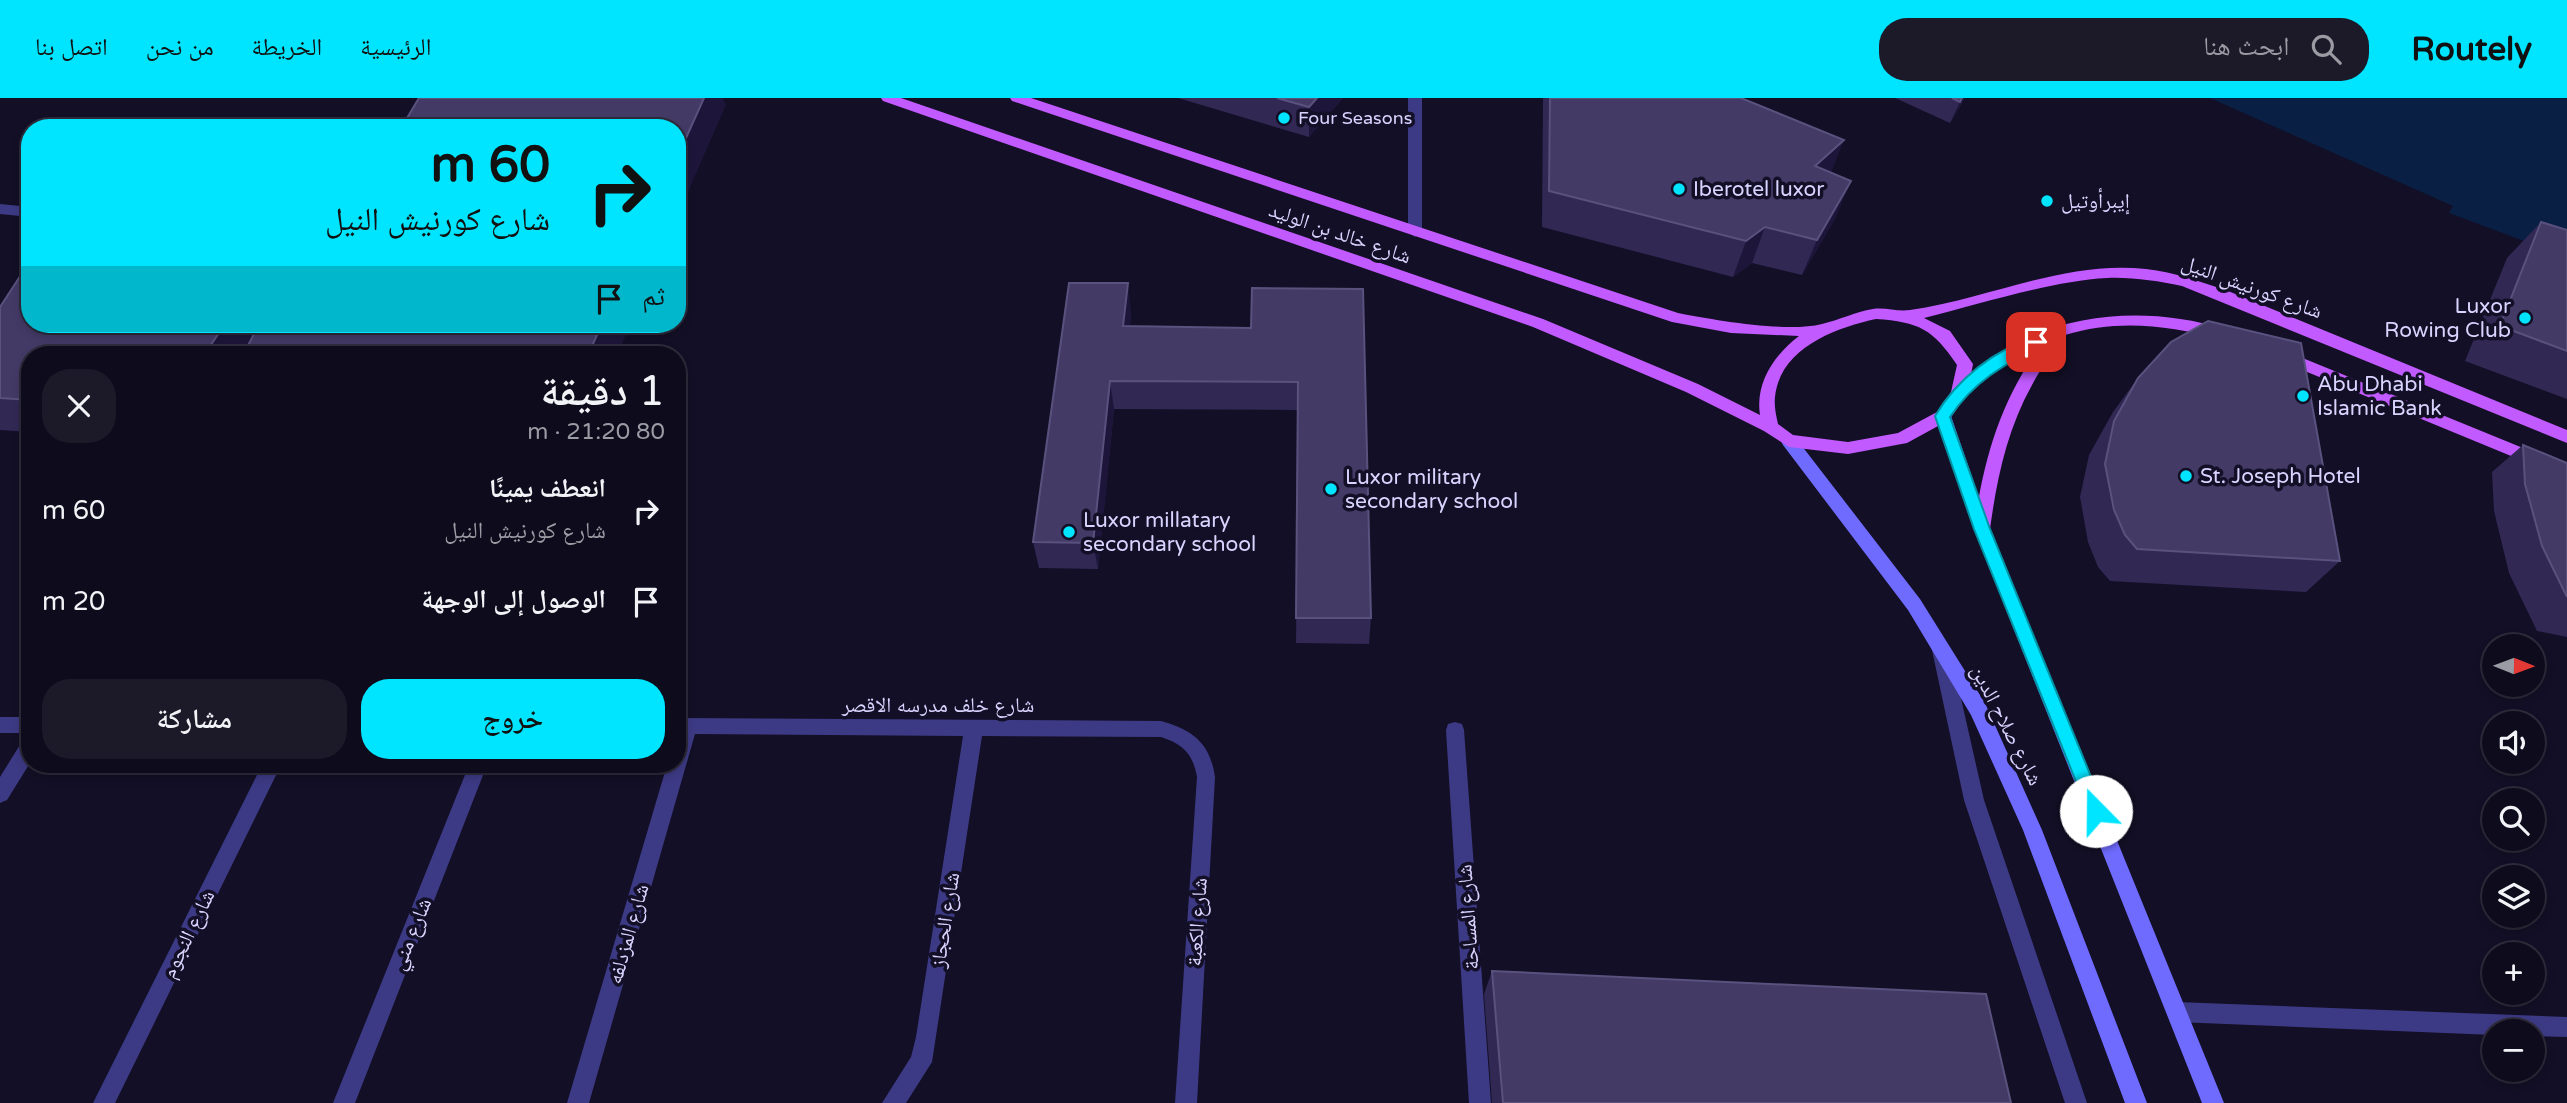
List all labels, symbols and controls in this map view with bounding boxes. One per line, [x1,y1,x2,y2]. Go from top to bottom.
search box [1879,18,2369,81]
icon: search [2307,30,2345,68]
text: Routely [2411,30,2532,69]
text: ابحث هنا [2203,31,2289,62]
text: اتصل بنا [35,33,108,62]
text: من نحن [146,33,214,62]
text: الخريطة [252,33,322,62]
text: الرئيسية [360,33,431,62]
place label: Four Seasons [1298,107,1412,129]
marker: Four Seasons [1276,110,1292,126]
text: 60 m [431,136,550,195]
icon: right [574,147,665,238]
place label: Iberotel luxor [1693,177,1824,202]
marker: Iberotel luxor [1671,181,1687,197]
place label: إيبرأوتيل [2061,188,2130,215]
marker: إيبرأوتيل [2039,193,2055,209]
street label: شارع خالد بن الوليد [1265,197,1414,269]
text: شارع كورنيش النيل [325,201,550,239]
street label: شارع كورنيش النيل [2178,250,2326,324]
icon: arrive [590,280,628,318]
text: ثم [642,281,665,312]
place label: Luxor Rowing Club [2384,294,2511,343]
marker: Luxor Rowing Club [2517,310,2533,326]
pin [2006,312,2066,372]
icon: arrive [2017,323,2055,361]
text: 1 دقيقة [540,366,665,417]
button: close [42,369,116,443]
place label: Abu Dhabi Islamic Bank [2317,372,2442,421]
marker: Abu Dhabi Islamic Bank [2295,388,2311,404]
text: 80 m · 21:20 [527,418,665,446]
place label: St. Joseph Hotel [2200,464,2361,489]
place label: Luxor military secondary school [1345,465,1518,514]
marker: St. Joseph Hotel [2178,468,2194,484]
text: انعطف يمينًا [489,473,606,504]
marker: Luxor military secondary school [1323,481,1339,497]
icon: right [627,492,665,530]
text: 60 m [42,495,105,526]
place label: Luxor millatary secondary school [1083,508,1256,557]
text: شارع كورنيش النيل [444,517,606,545]
marker: Luxor millatary secondary school [1061,524,1077,540]
icon: arrive [627,583,665,621]
text: الوصول إلى الوجهة [422,584,606,615]
text: 20 m [42,586,105,617]
north arrow [2482,634,2544,696]
map controls [2482,634,2545,1082]
street label: شارع صلاح الدين [1965,661,2048,790]
button: مشاركة [42,679,347,759]
button: خروج [361,679,665,759]
street label: شارع خلف مدرسه الاقصر [841,693,1034,718]
button: sound [2482,711,2545,774]
position arrow [2059,774,2133,848]
button: search [2482,788,2545,851]
street label: شارع المساحة [1452,863,1485,971]
button: layers [2482,865,2545,928]
street label: شارع الحجاز [925,871,965,971]
street label: شارع الكعبة [1182,877,1213,967]
street label: شارع المزدلفه [602,881,655,987]
street label: شارع النجوم [156,886,221,983]
street label: شارع مني [386,894,440,975]
button: + [2482,942,2545,1005]
button: − [2482,1019,2545,1082]

